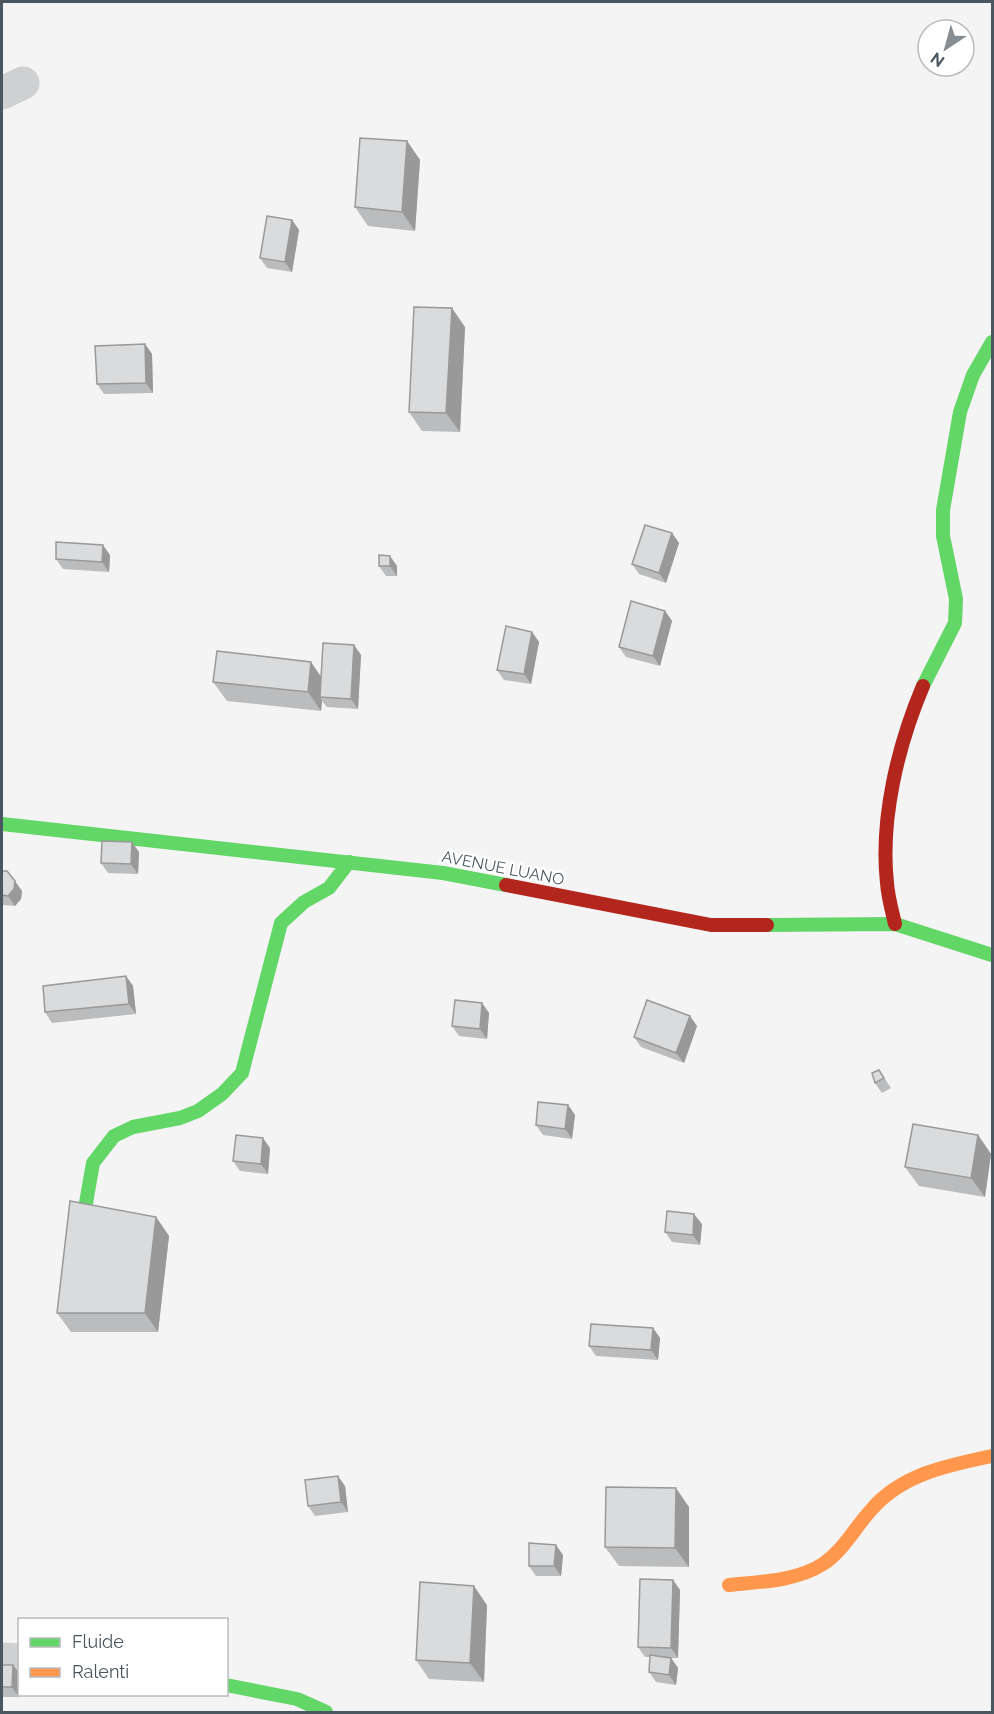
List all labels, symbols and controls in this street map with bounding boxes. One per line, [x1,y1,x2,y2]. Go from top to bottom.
north arrow [916,18,976,78]
text: N [927,48,948,71]
street label: AVENUE LUANO [440,847,566,889]
legend [18,1618,228,1696]
text: Fluide [72,1631,124,1652]
text: Ralenti [72,1661,129,1682]

